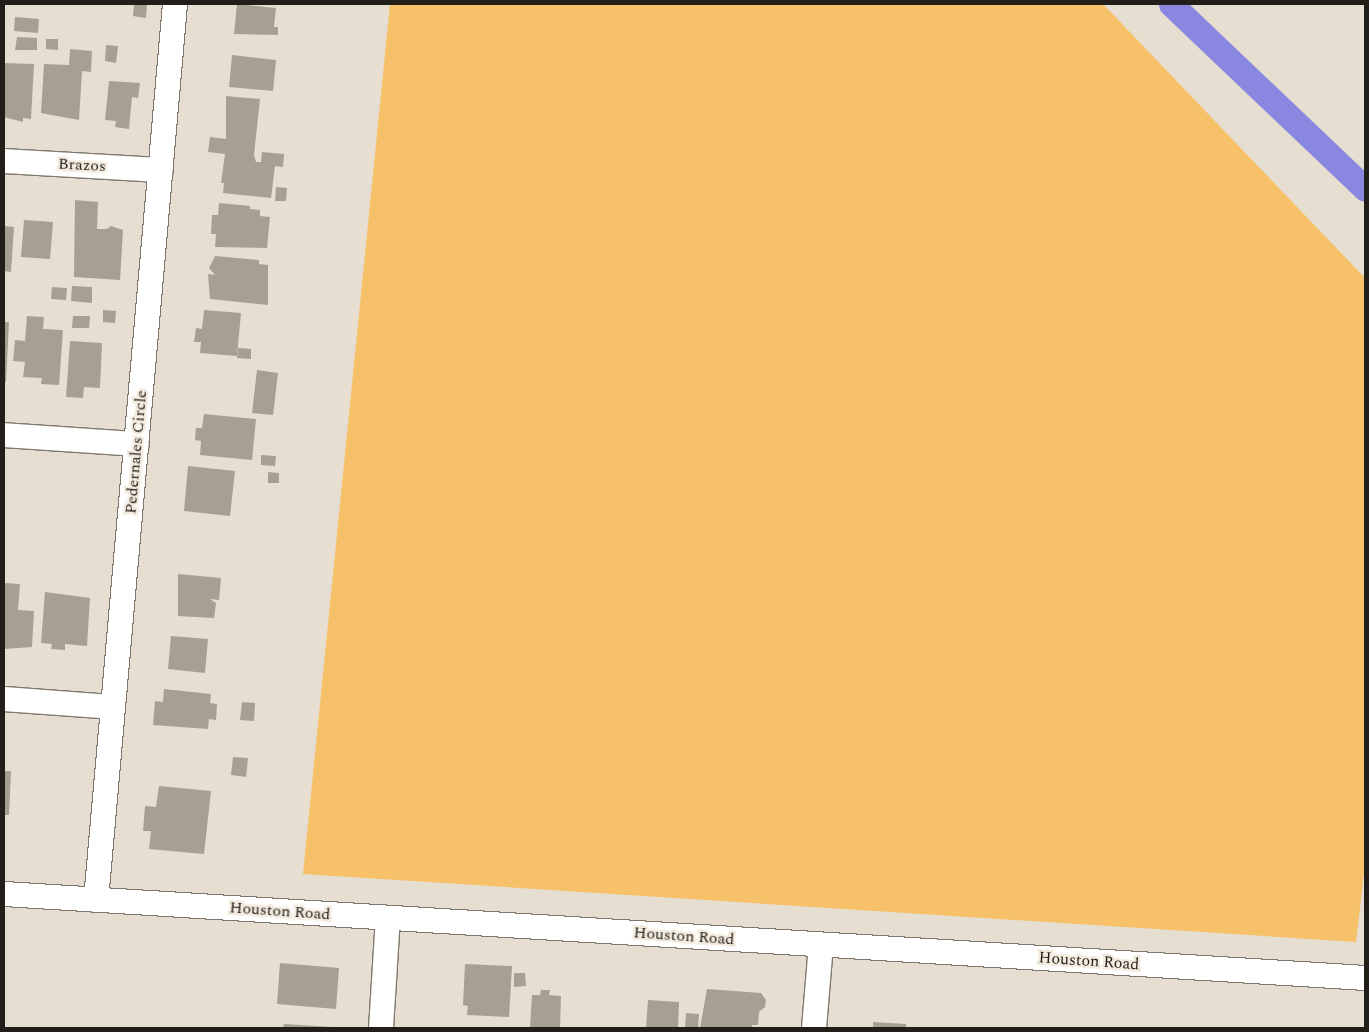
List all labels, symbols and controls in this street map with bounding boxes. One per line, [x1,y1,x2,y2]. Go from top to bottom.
street label: Brazos [58,154,106,176]
street label: Pedernales Circle [121,389,151,515]
street label: Houston Road [229,898,331,924]
street label: Houston Road [633,923,735,949]
street label: Houston Road [1038,948,1140,974]

